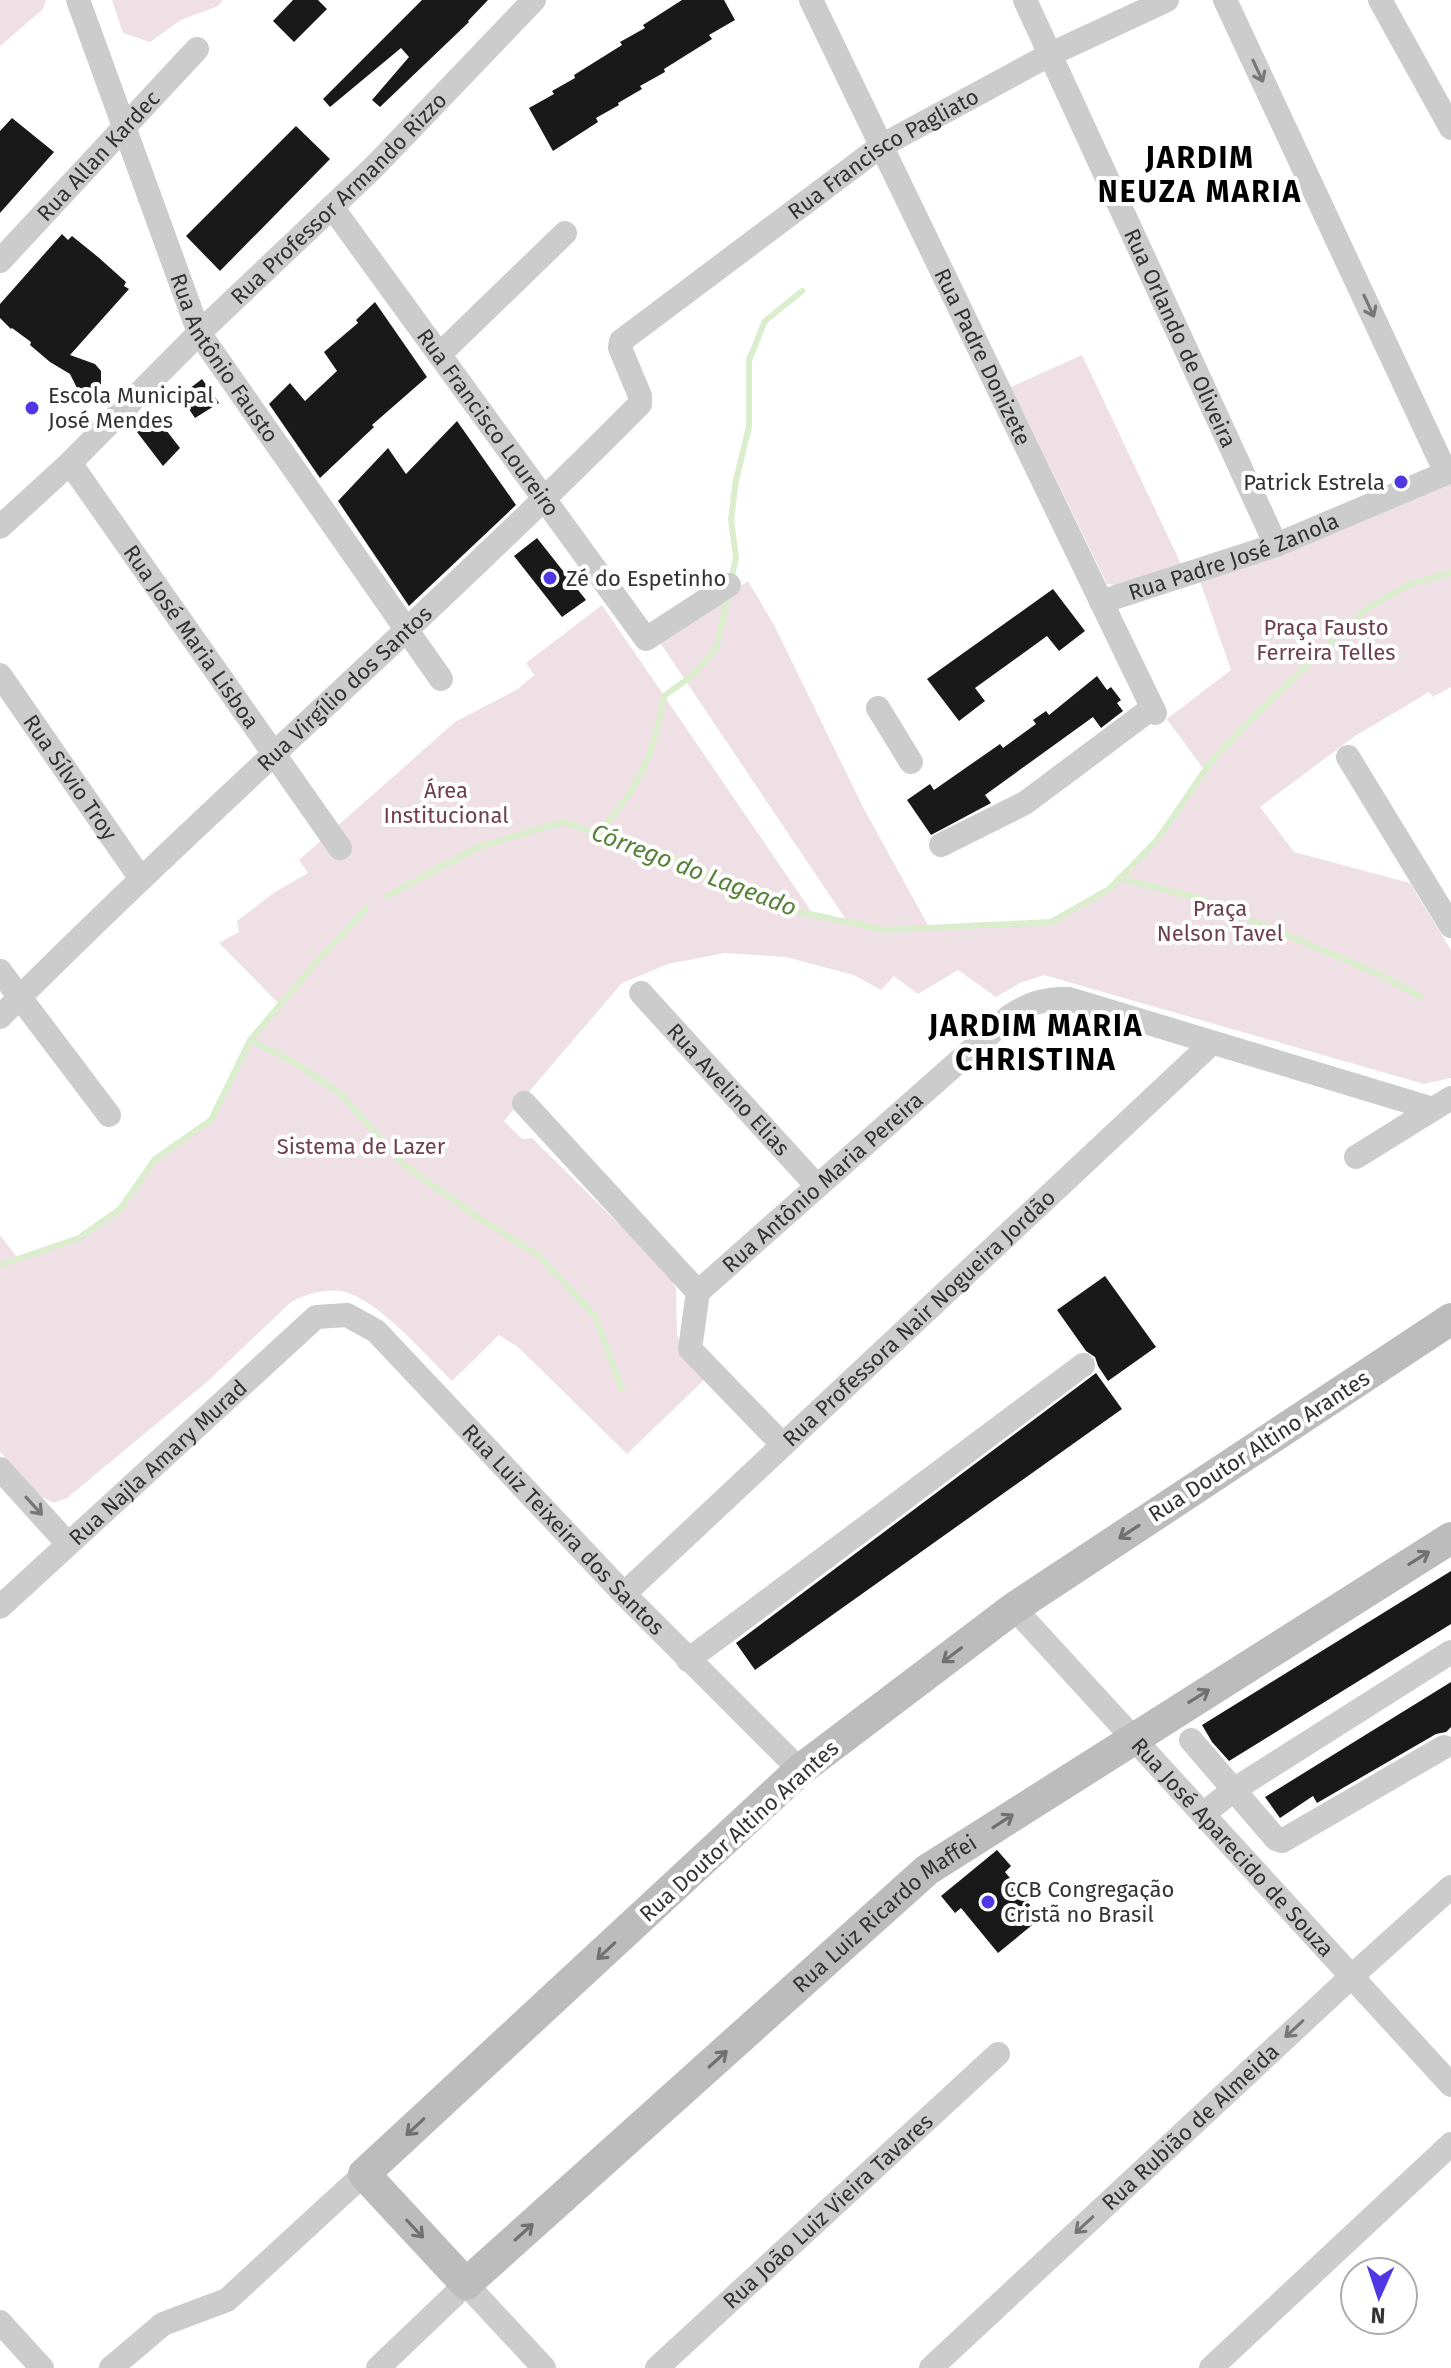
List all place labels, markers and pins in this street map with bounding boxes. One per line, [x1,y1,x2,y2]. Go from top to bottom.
place label: Escola Municipal José Mendes [48,382,214,434]
marker: Escola Municipal José Mendes [23,399,41,417]
place label: Patrick Estrela [1243,469,1385,496]
marker: Patrick Estrela [1392,473,1410,491]
place label: Zé do Espetinho [566,565,726,592]
marker: Zé do Espetinho [541,569,559,587]
place label: CCB Congregação Cristã no Brasil [1004,1876,1174,1928]
marker: CCB Congregação Cristã no Brasil [979,1893,997,1911]

